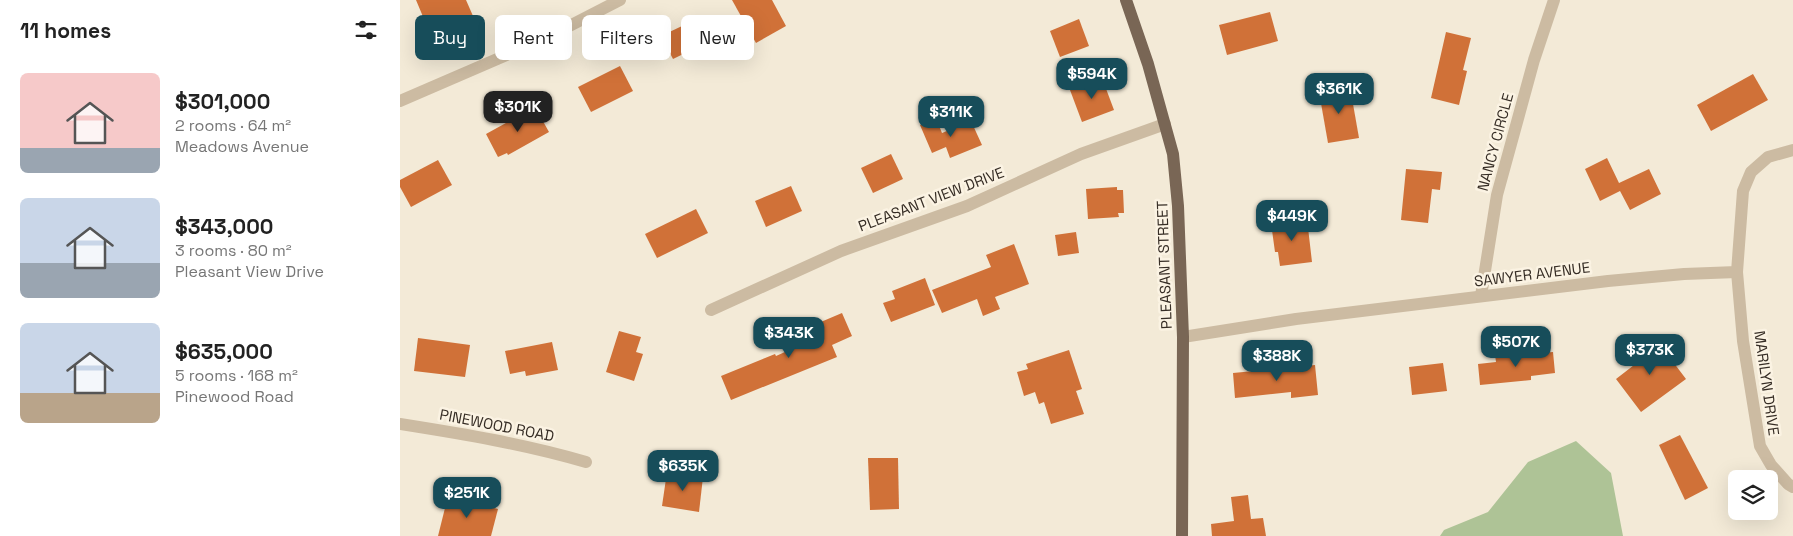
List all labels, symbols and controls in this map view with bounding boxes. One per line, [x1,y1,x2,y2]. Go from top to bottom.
chip: Buy [415,15,485,60]
chip: Rent [495,15,572,60]
chip: Filters [582,15,671,60]
chip: New [681,15,754,60]
icon: filters [352,16,380,44]
text: 11 homes [20,17,111,44]
pin: $594K [1057,58,1127,100]
text: $594K [1067,63,1117,84]
pin: $361K [1304,72,1374,115]
text: $361K [1316,78,1362,99]
text: $301,000 [175,88,270,115]
pin: $301K [483,90,553,133]
street label: NANCY CIRCLE [1473,91,1517,193]
icon: home [60,93,120,153]
text: $301K [494,96,542,117]
pin: $311K [916,96,986,138]
text: $311K [929,101,973,122]
text: 2 rooms · 64 m² [175,115,291,136]
text: Meadows Avenue [175,136,309,157]
street label: PLEASANT VIEW DRIVE [855,162,1007,236]
street label: PLEASANT STREET [1152,200,1176,330]
pin: $449K [1257,200,1327,242]
text: $449K [1267,205,1317,226]
text: $343,000 [175,213,273,240]
icon: home [60,218,120,278]
text: 3 rooms · 80 m² [175,240,292,261]
street label: SAWYER AVENUE [1473,257,1591,291]
text: Pleasant View Drive [175,261,324,282]
pin: $343K [754,316,824,359]
text: $343K [764,322,814,343]
pin: $507K [1481,326,1551,368]
street label: MARILYN DRIVE [1750,329,1784,437]
text: $507K [1492,331,1540,352]
pin: $373K [1615,334,1685,376]
text: $635,000 [175,338,273,365]
text: $373K [1626,339,1674,360]
pin: $388K [1242,340,1312,382]
icon: home [60,343,120,403]
text: $388K [1253,345,1301,366]
text: 5 rooms · 168 m² [175,365,298,386]
text: Pinewood Road [175,386,294,407]
street label: PINEWOOD ROAD [438,405,556,445]
pin: $635K [648,450,718,492]
text: $635K [659,455,707,476]
map controls [1728,470,1778,520]
button: layers [1728,470,1778,520]
pin: $251K [432,476,502,519]
text: $251K [444,482,490,503]

